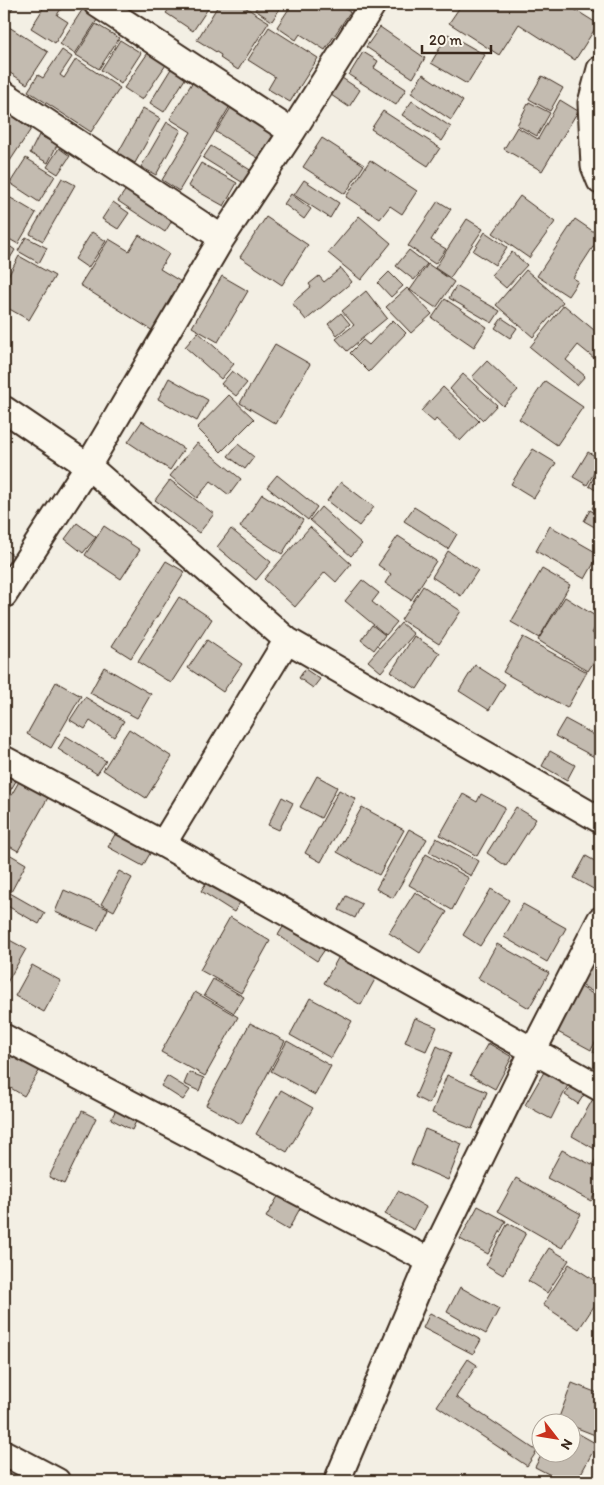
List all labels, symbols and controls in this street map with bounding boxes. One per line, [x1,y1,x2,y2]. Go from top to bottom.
scale bar [422,22,490,54]
text: 20 m [429,31,463,49]
north arrow [532,1412,582,1462]
text: N [557,1436,576,1453]

